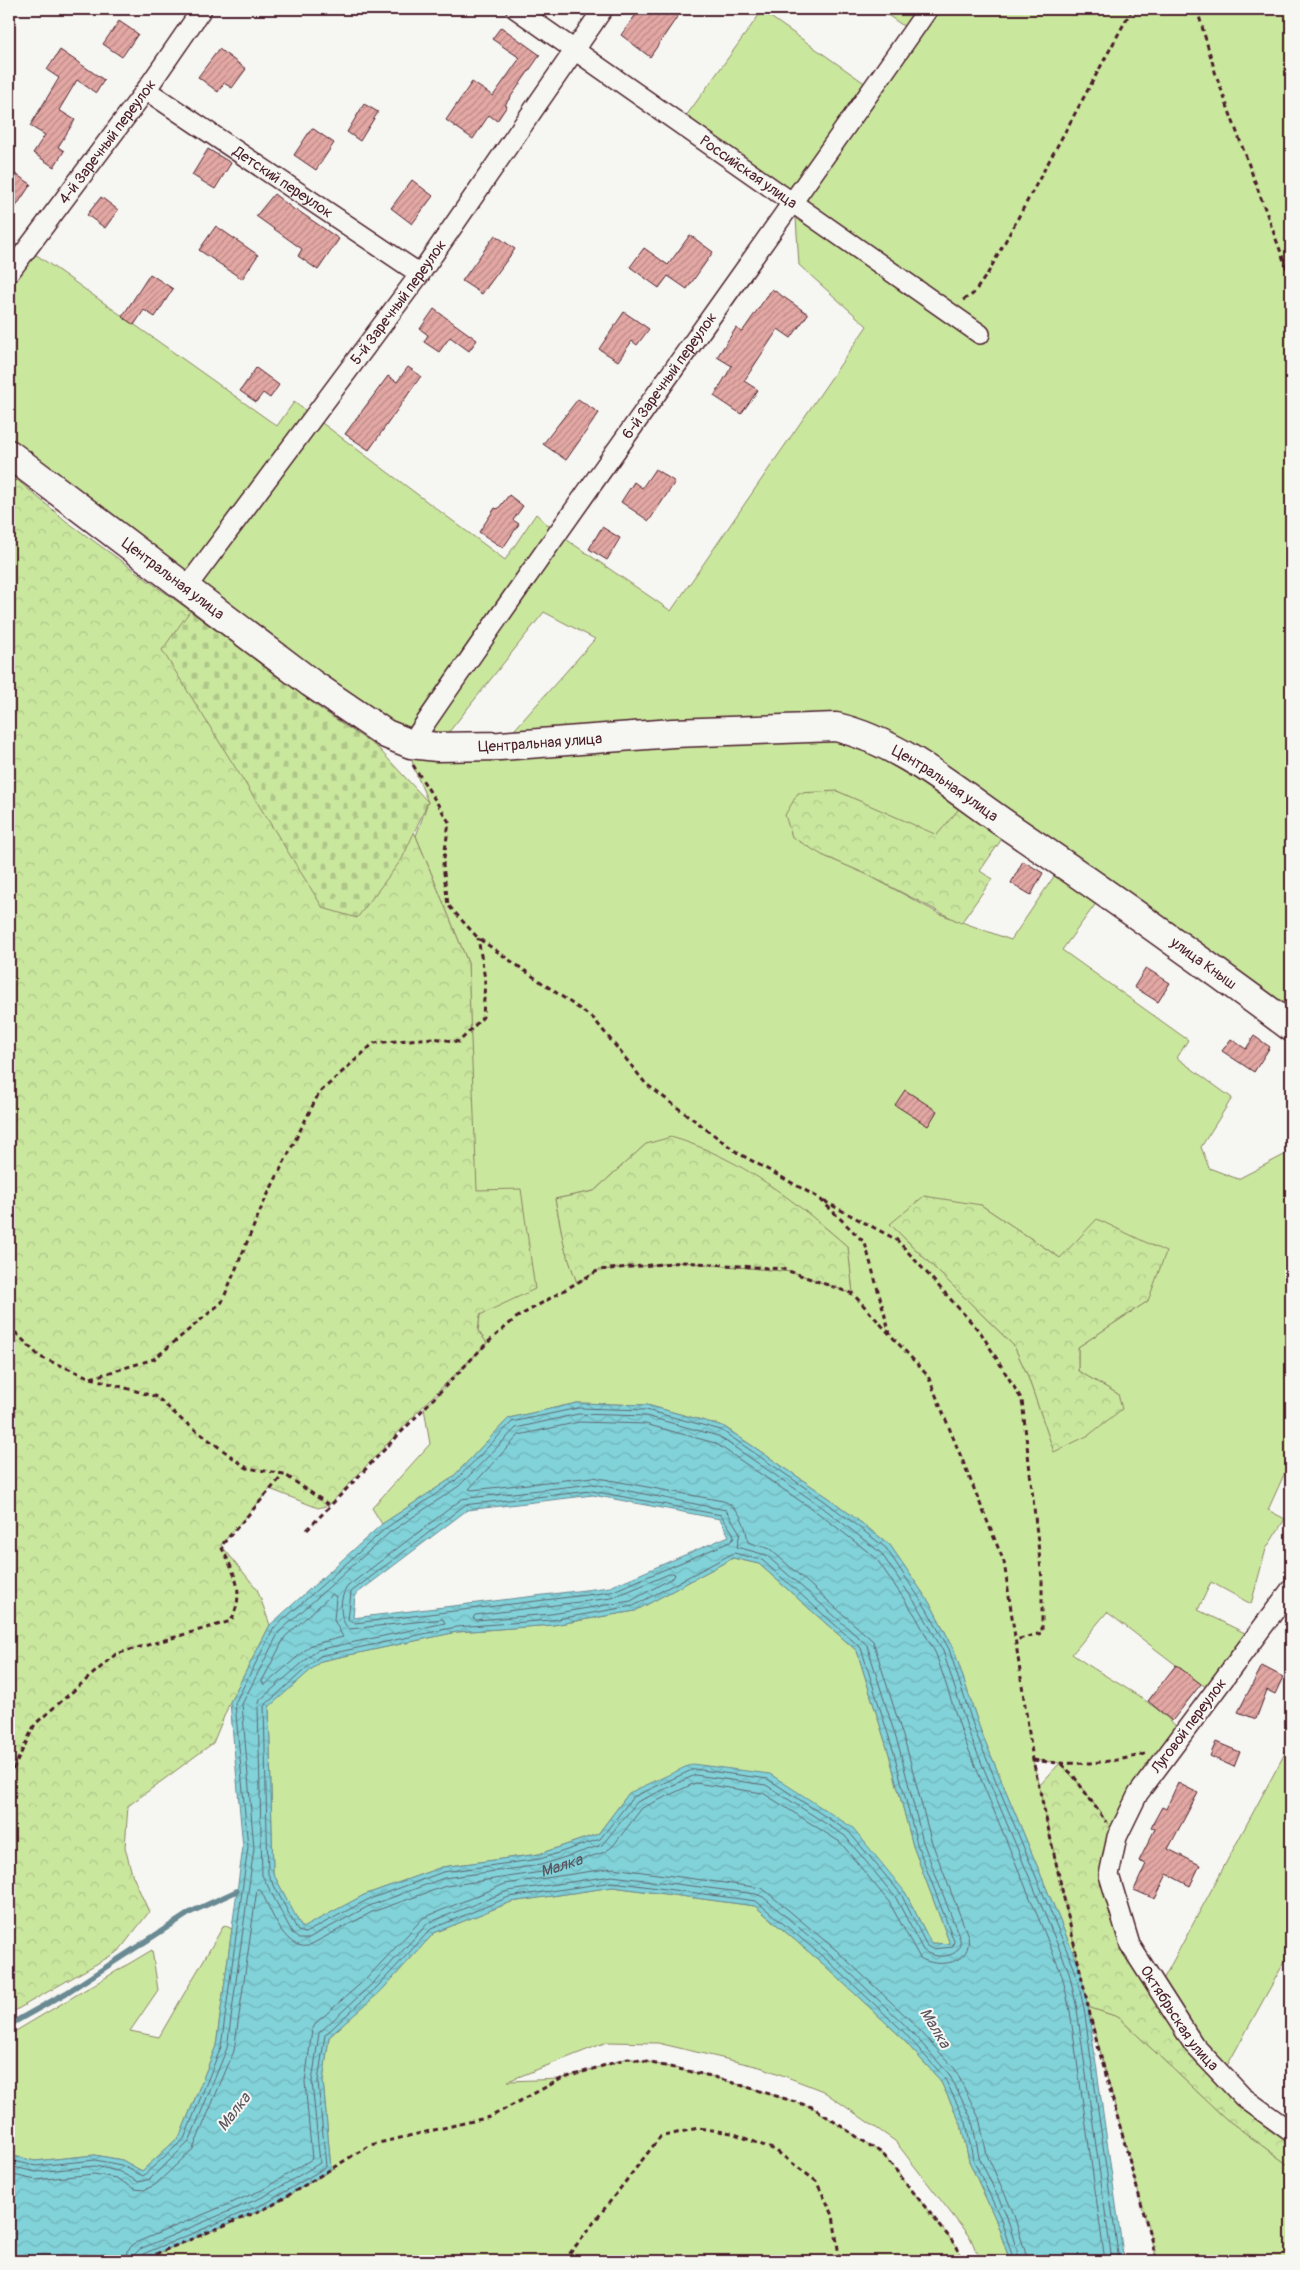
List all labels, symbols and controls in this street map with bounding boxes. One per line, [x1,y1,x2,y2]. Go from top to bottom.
street label: 4-й Заречный переулок [54,75,160,208]
street label: Российская улица [696,131,801,213]
street label: Детский переулок [229,141,337,222]
street label: 5-й Заречный переулок [346,236,450,369]
street label: 6-й Заречный переулок [618,308,721,443]
street label: Центральная улица [118,533,228,624]
street label: Центральная улица [478,729,603,756]
street label: Центральная улица [889,741,1002,826]
street label: улица Кныш [1166,932,1240,993]
street label: Луговой переулок [1146,1675,1231,1778]
water label: Малка [538,1849,586,1882]
street label: Октябрьская улица [1136,1962,1223,2075]
water label: Малка [915,2004,955,2053]
water label: Малка [213,2088,256,2135]

